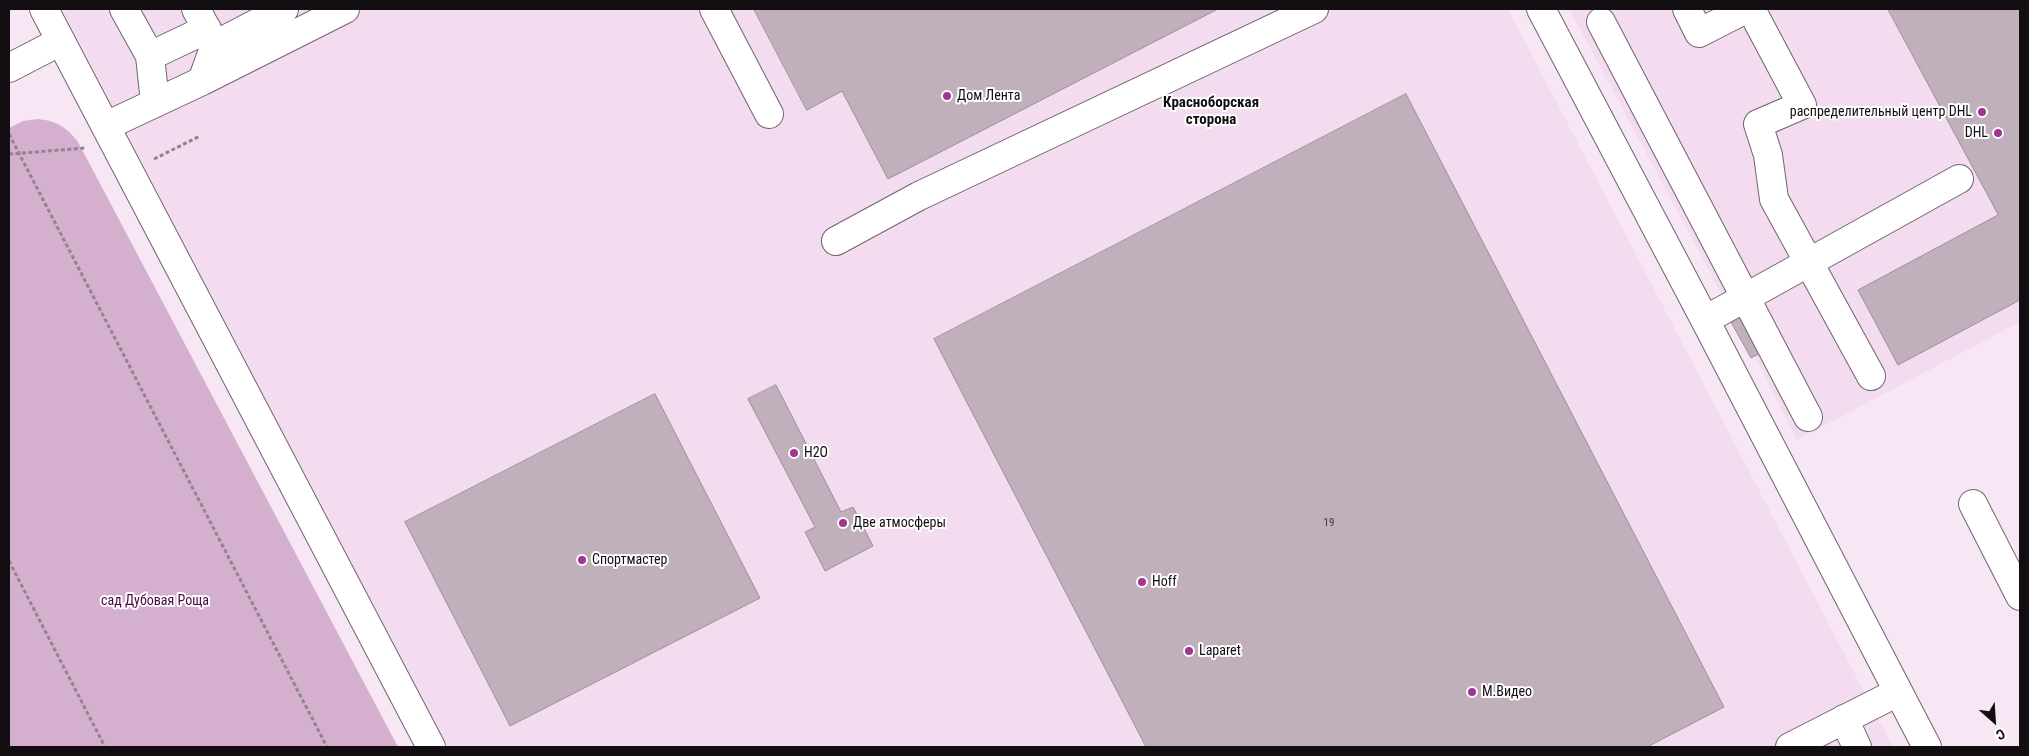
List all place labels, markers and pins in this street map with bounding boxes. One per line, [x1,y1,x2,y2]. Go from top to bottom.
place label: Дом Лента [957,88,1020,104]
marker: Дом Лента [941,90,953,102]
place label: распределительный центр DHL [1790,104,1972,120]
marker: распределительный центр DHL [1976,106,1988,118]
place label: DHL [1965,125,1988,141]
marker: DHL [1992,127,2004,139]
place label: H2O [804,445,828,461]
marker: H2O [788,447,800,459]
place label: Две атмосферы [853,515,946,531]
marker: Две атмосферы [837,517,849,529]
place label: Спортмастер [592,552,667,568]
marker: Спортмастер [576,554,588,566]
place label: Hoff [1152,574,1177,590]
marker: Hoff [1136,576,1148,588]
place label: Laparet [1199,643,1241,659]
marker: Laparet [1183,645,1195,657]
place label: М.Видео [1482,684,1532,700]
marker: М.Видео [1466,686,1478,698]

